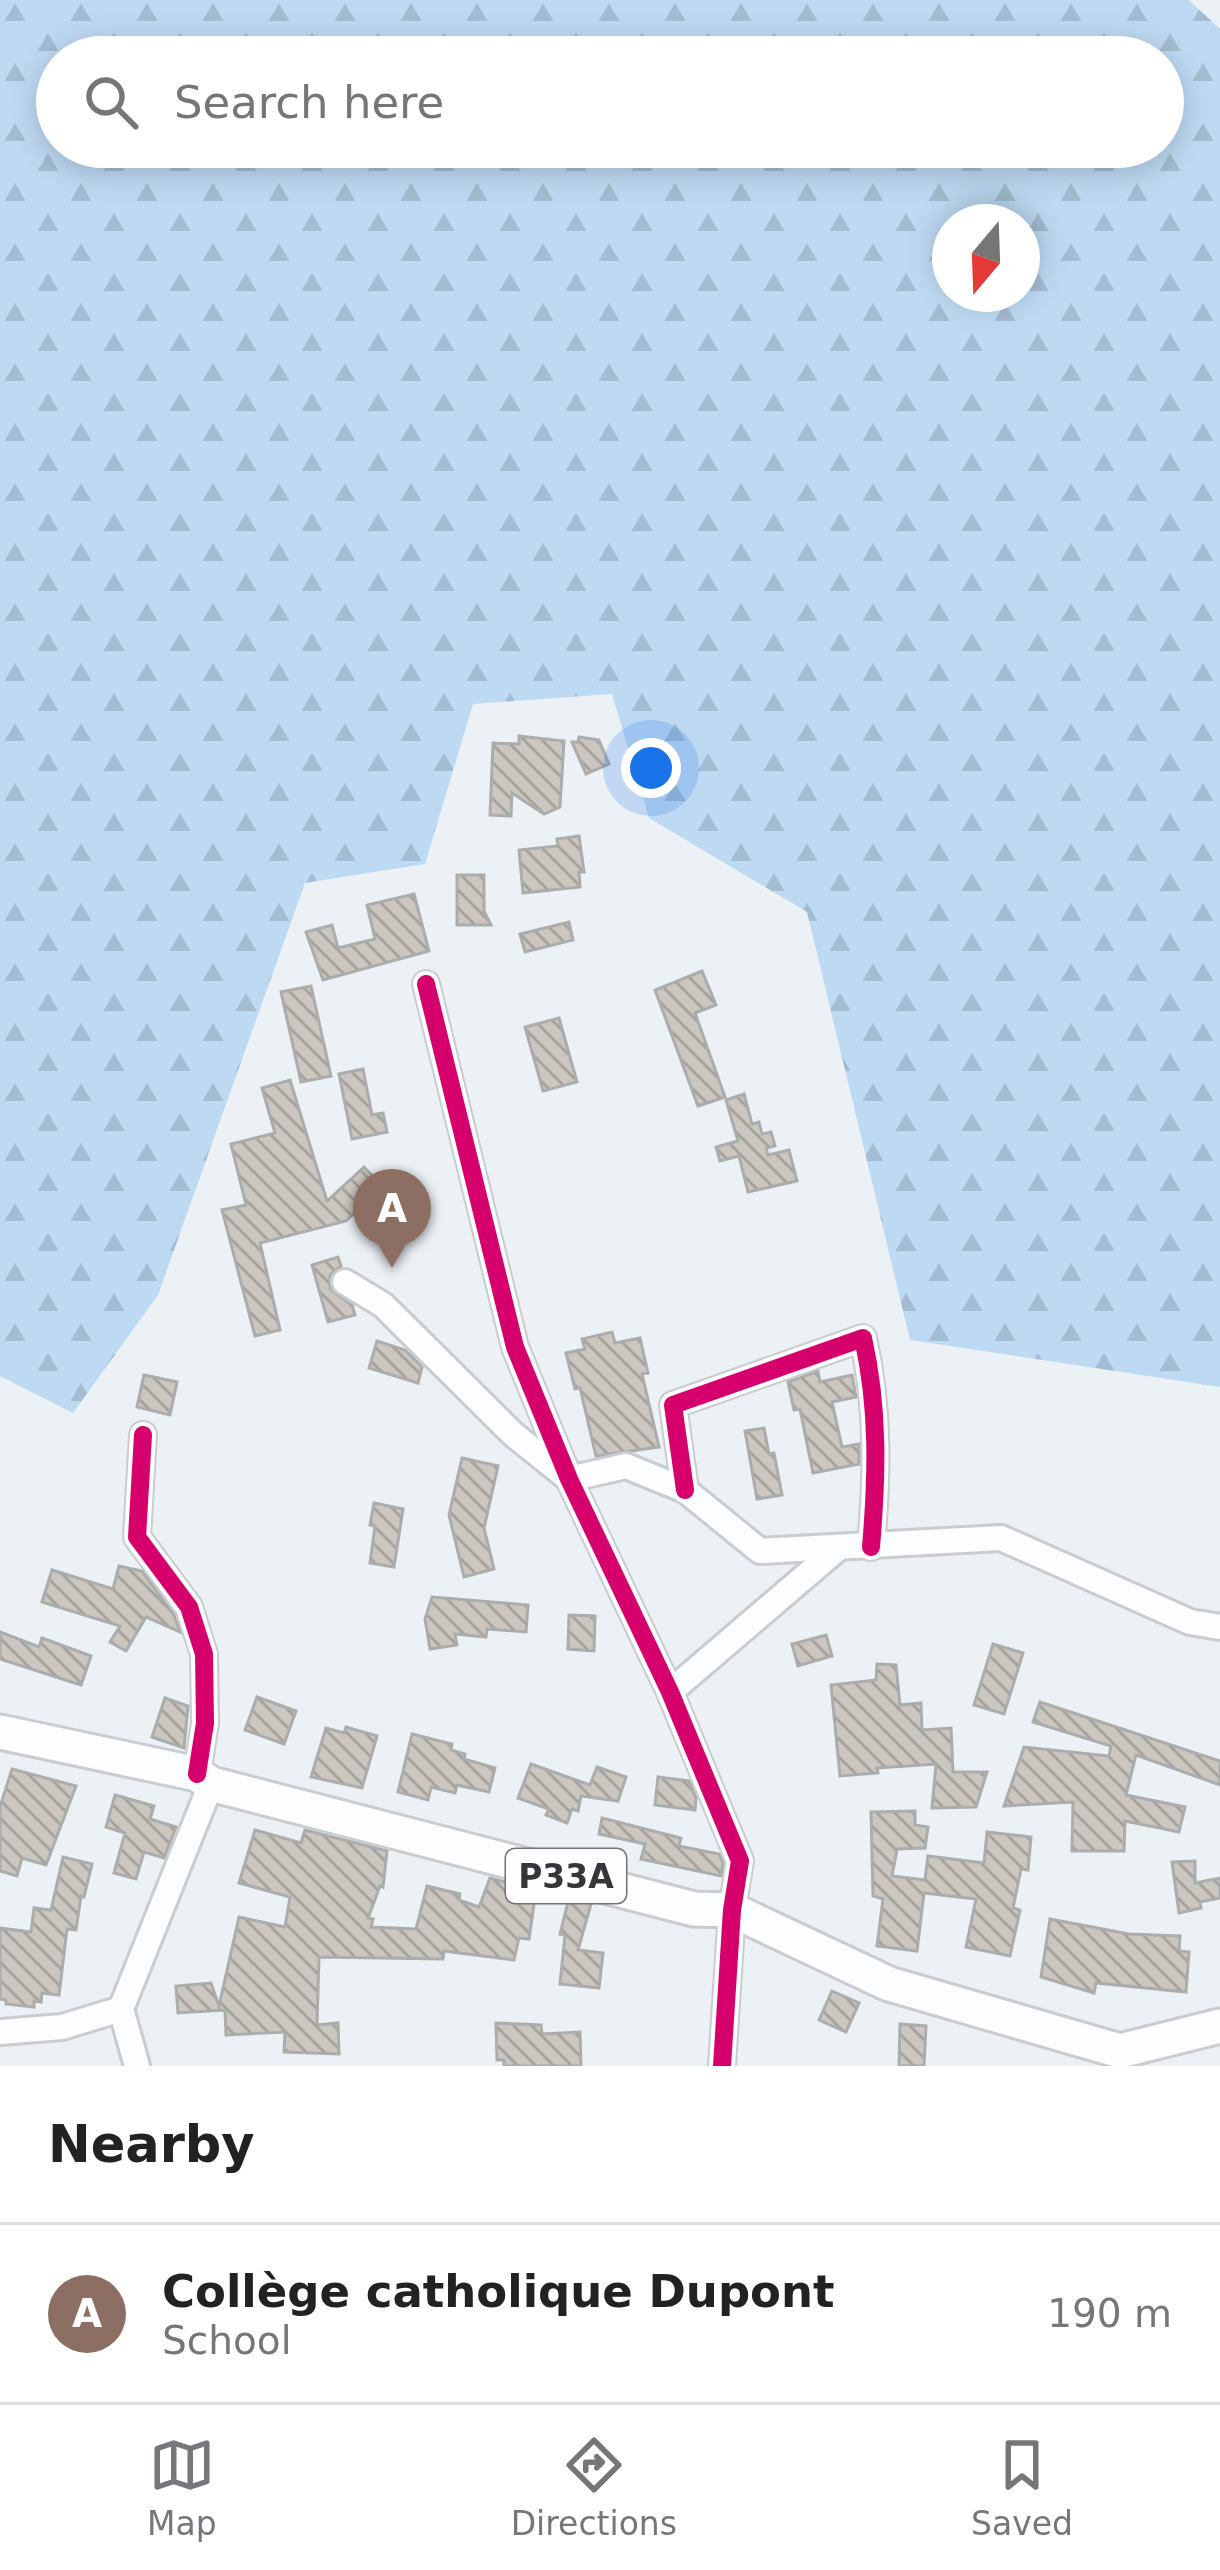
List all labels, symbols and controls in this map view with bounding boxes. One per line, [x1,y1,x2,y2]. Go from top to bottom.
search box [36,36,1184,168]
icon: search [78,69,144,135]
text: Search here [174,76,444,129]
north arrow [932,204,1040,312]
your location [621,738,681,798]
pin: A [353,1169,431,1268]
road number: P33A [506,1849,626,1903]
text: Nearby [48,2115,255,2174]
text: Collège catholique Dupont [162,2265,835,2318]
text: A [72,2291,102,2336]
text: 190 m [1047,2291,1172,2336]
text: School [162,2318,291,2363]
tab: Map [147,2432,217,2543]
tab: Directions [511,2432,677,2543]
tab: Saved [971,2432,1073,2543]

